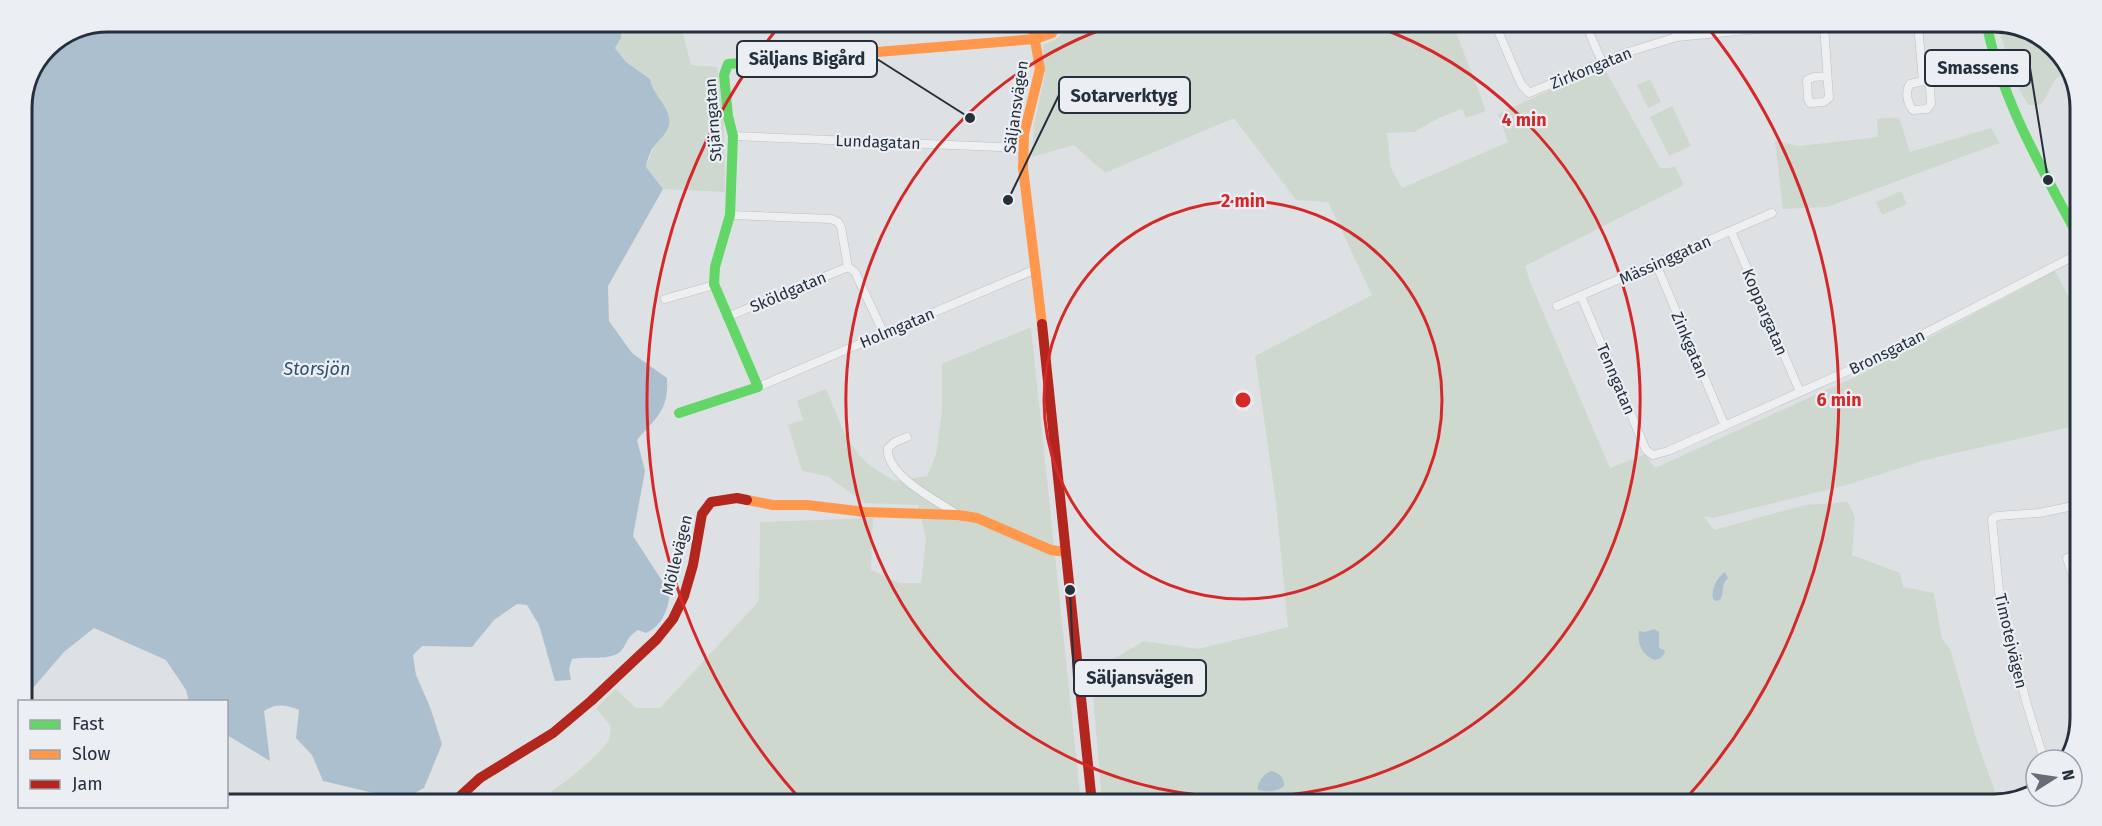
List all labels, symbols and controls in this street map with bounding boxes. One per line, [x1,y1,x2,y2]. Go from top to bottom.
callout: Säljans Bigård [737,41,877,77]
street label: Zirkongatan [1547,43,1635,93]
text: Säljans Bigård [749,48,865,70]
callout: Smassens [1925,50,2030,86]
text: Smassens [1937,57,2019,79]
street label: Säljansvägen [1000,59,1032,155]
callout: Sotarverktyg [1059,77,1190,113]
street label: Stjärngatan [701,78,725,162]
text: Sotarverktyg [1071,85,1177,107]
text: 4 min [1501,109,1547,131]
street label: Lundagatan [835,131,921,153]
text: 2 min [1221,190,1265,212]
street label: Mässinggatan [1616,231,1714,289]
street label: Koppargatan [1738,266,1792,358]
street label: Sköldgatan [747,267,829,317]
street label: Holmgatan [857,304,937,352]
street label: Zinkgatan [1667,309,1713,381]
street label: Bronsgatan [1846,325,1928,379]
street label: Tenngatan [1593,341,1639,417]
water label: Storsjön [283,358,350,380]
text: 6 min [1816,389,1862,411]
centre of rings [1233,390,1253,410]
street label: Möllevägen [658,513,696,597]
street label: Timotejvägen [1991,592,2031,690]
callout: Säljansvägen [1074,660,1206,696]
text: Säljansvägen [1086,667,1194,689]
legend [18,700,228,808]
text: Fast [72,713,105,735]
text: Slow [72,743,111,765]
north arrow [2024,748,2084,808]
text: N [2058,768,2079,782]
text: Jam [72,773,103,795]

